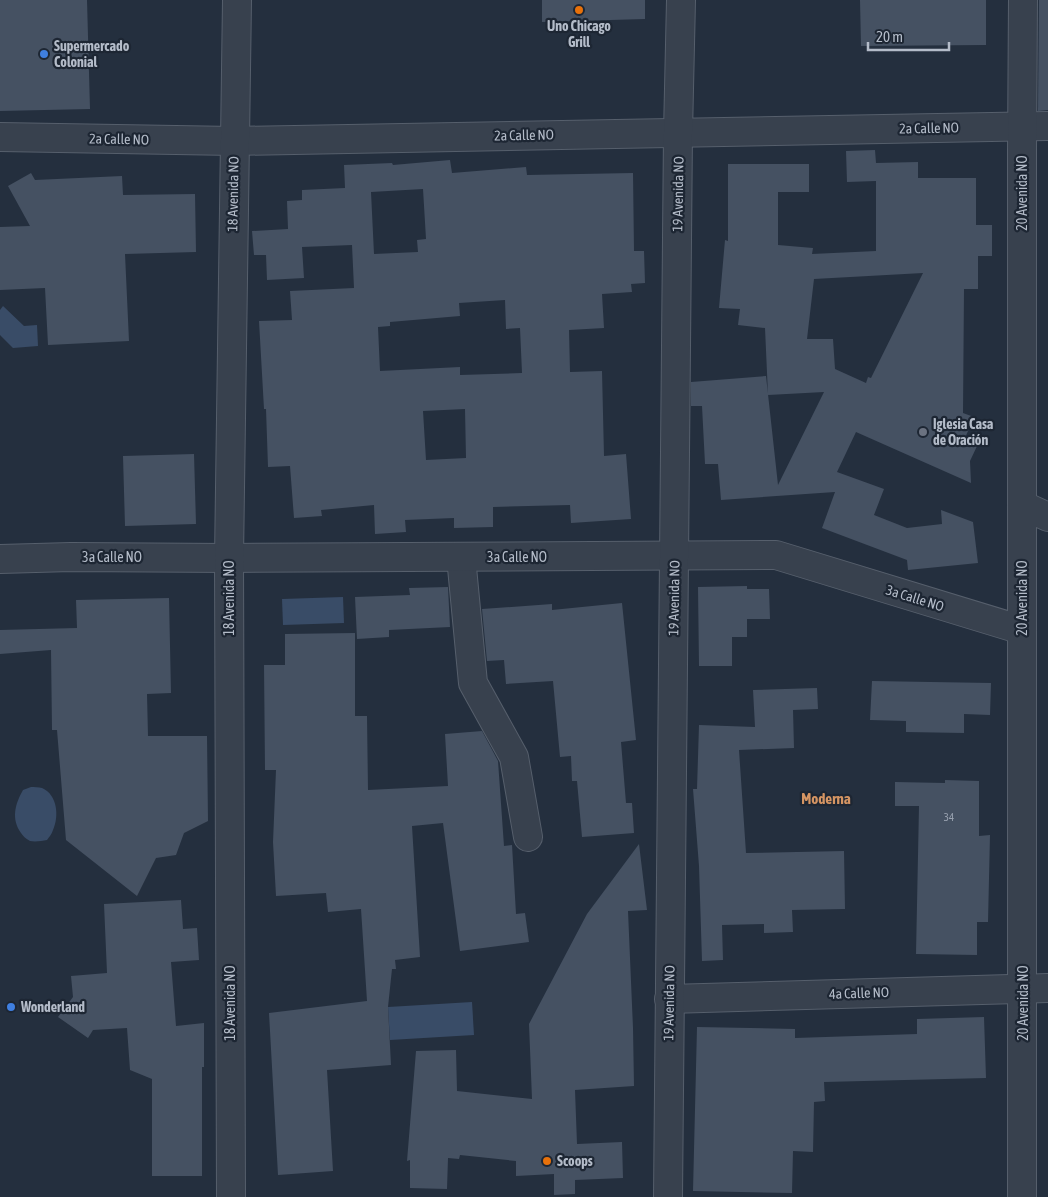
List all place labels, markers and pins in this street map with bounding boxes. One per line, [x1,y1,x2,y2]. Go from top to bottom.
marker: Uno Chicago Grill [573,4,585,16]
place label: Uno Chicago Grill [547,18,611,50]
place label: Supermercado Colonial [54,38,130,70]
marker: Supermercado Colonial [38,48,50,60]
place label: Iglesia Casa de Oración [933,416,994,448]
marker: Iglesia Casa de Oración [917,426,929,438]
place label: Wonderland [20,999,85,1015]
marker: Wonderland [5,1001,17,1013]
place label: Scoops [557,1153,593,1169]
marker: Scoops [541,1155,553,1167]

